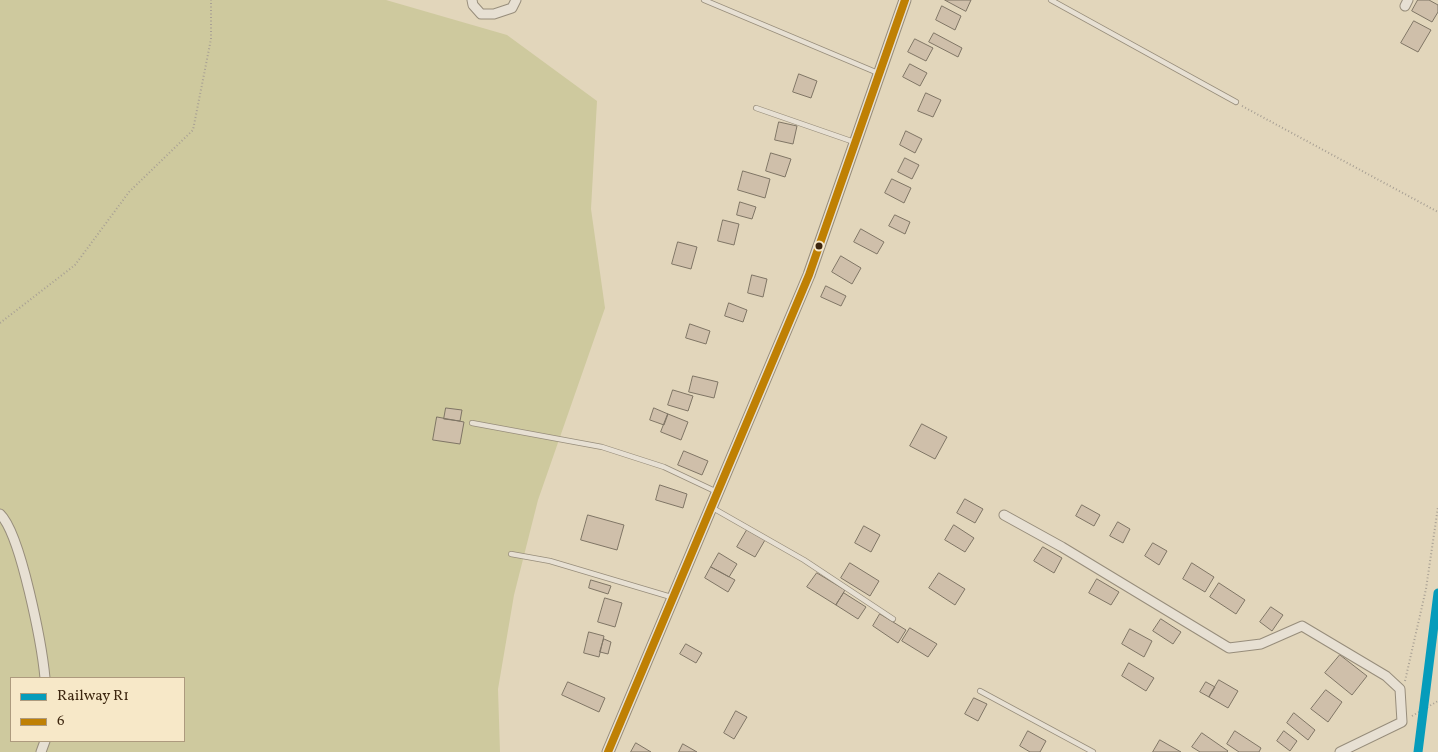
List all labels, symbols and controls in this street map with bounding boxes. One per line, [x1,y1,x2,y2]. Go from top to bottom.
unlabelled marker [814,241,824,251]
legend [10,677,185,742]
text: Railway R1 [57,686,129,707]
text: 6 [57,711,65,732]

